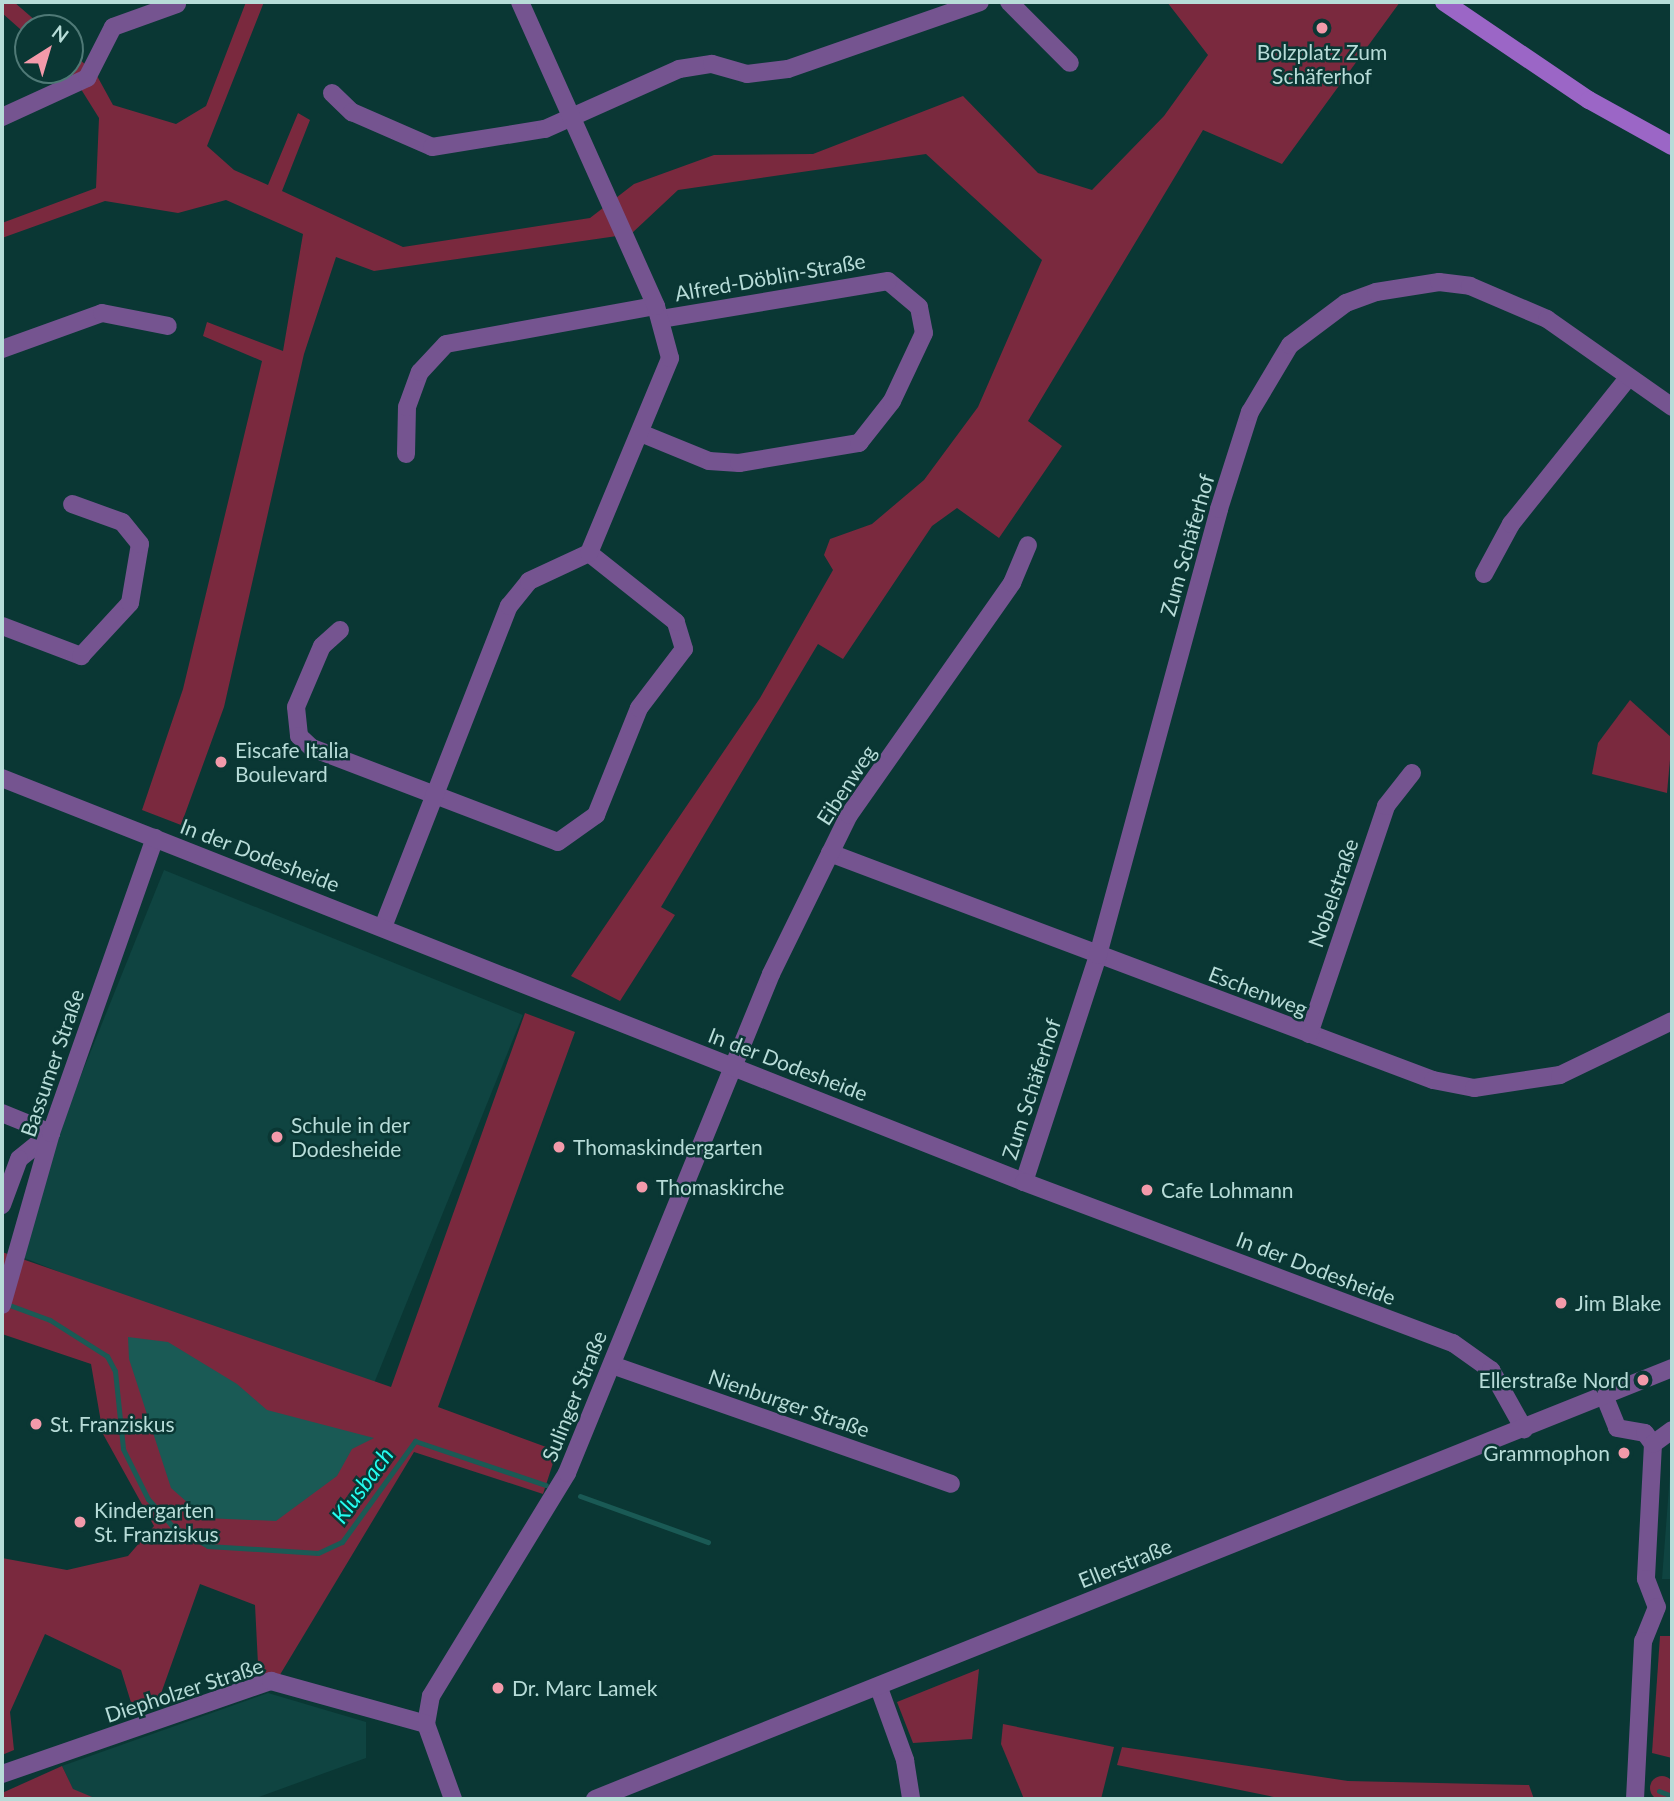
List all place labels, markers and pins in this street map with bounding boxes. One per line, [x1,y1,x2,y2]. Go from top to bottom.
marker: Bolzplatz Zum Schäferhof [1314,20,1330,36]
place label: Bolzplatz Zum Schäferhof [1257,39,1387,89]
place label: Eiscafe Italia Boulevard [235,737,349,787]
marker: Eiscafe Italia Boulevard [213,754,229,770]
place label: Schule in der Dodesheide [291,1112,410,1162]
marker: Schule in der Dodesheide [269,1129,285,1145]
place label: Thomaskindergarten [573,1134,763,1160]
marker: Thomaskindergarten [551,1139,567,1155]
place label: Thomaskirche [656,1174,784,1200]
place label: Cafe Lohmann [1161,1177,1294,1203]
marker: Thomaskirche [634,1179,650,1195]
marker: Cafe Lohmann [1139,1182,1155,1198]
place label: Jim Blake [1575,1290,1661,1316]
marker: Jim Blake [1553,1295,1569,1311]
place label: Ellerstraße Nord [1479,1367,1629,1393]
marker: Ellerstraße Nord [1635,1372,1651,1388]
place label: St. Franziskus [50,1411,174,1437]
marker: St. Franziskus [28,1416,44,1432]
place label: Grammophon [1483,1440,1610,1466]
marker: Grammophon [1616,1445,1632,1461]
place label: Kindergarten St. Franziskus [94,1497,218,1547]
marker: Kindergarten St. Franziskus [72,1514,88,1530]
place label: Dr. Marc Lamek [512,1675,657,1701]
marker: Dr. Marc Lamek [490,1680,506,1696]

